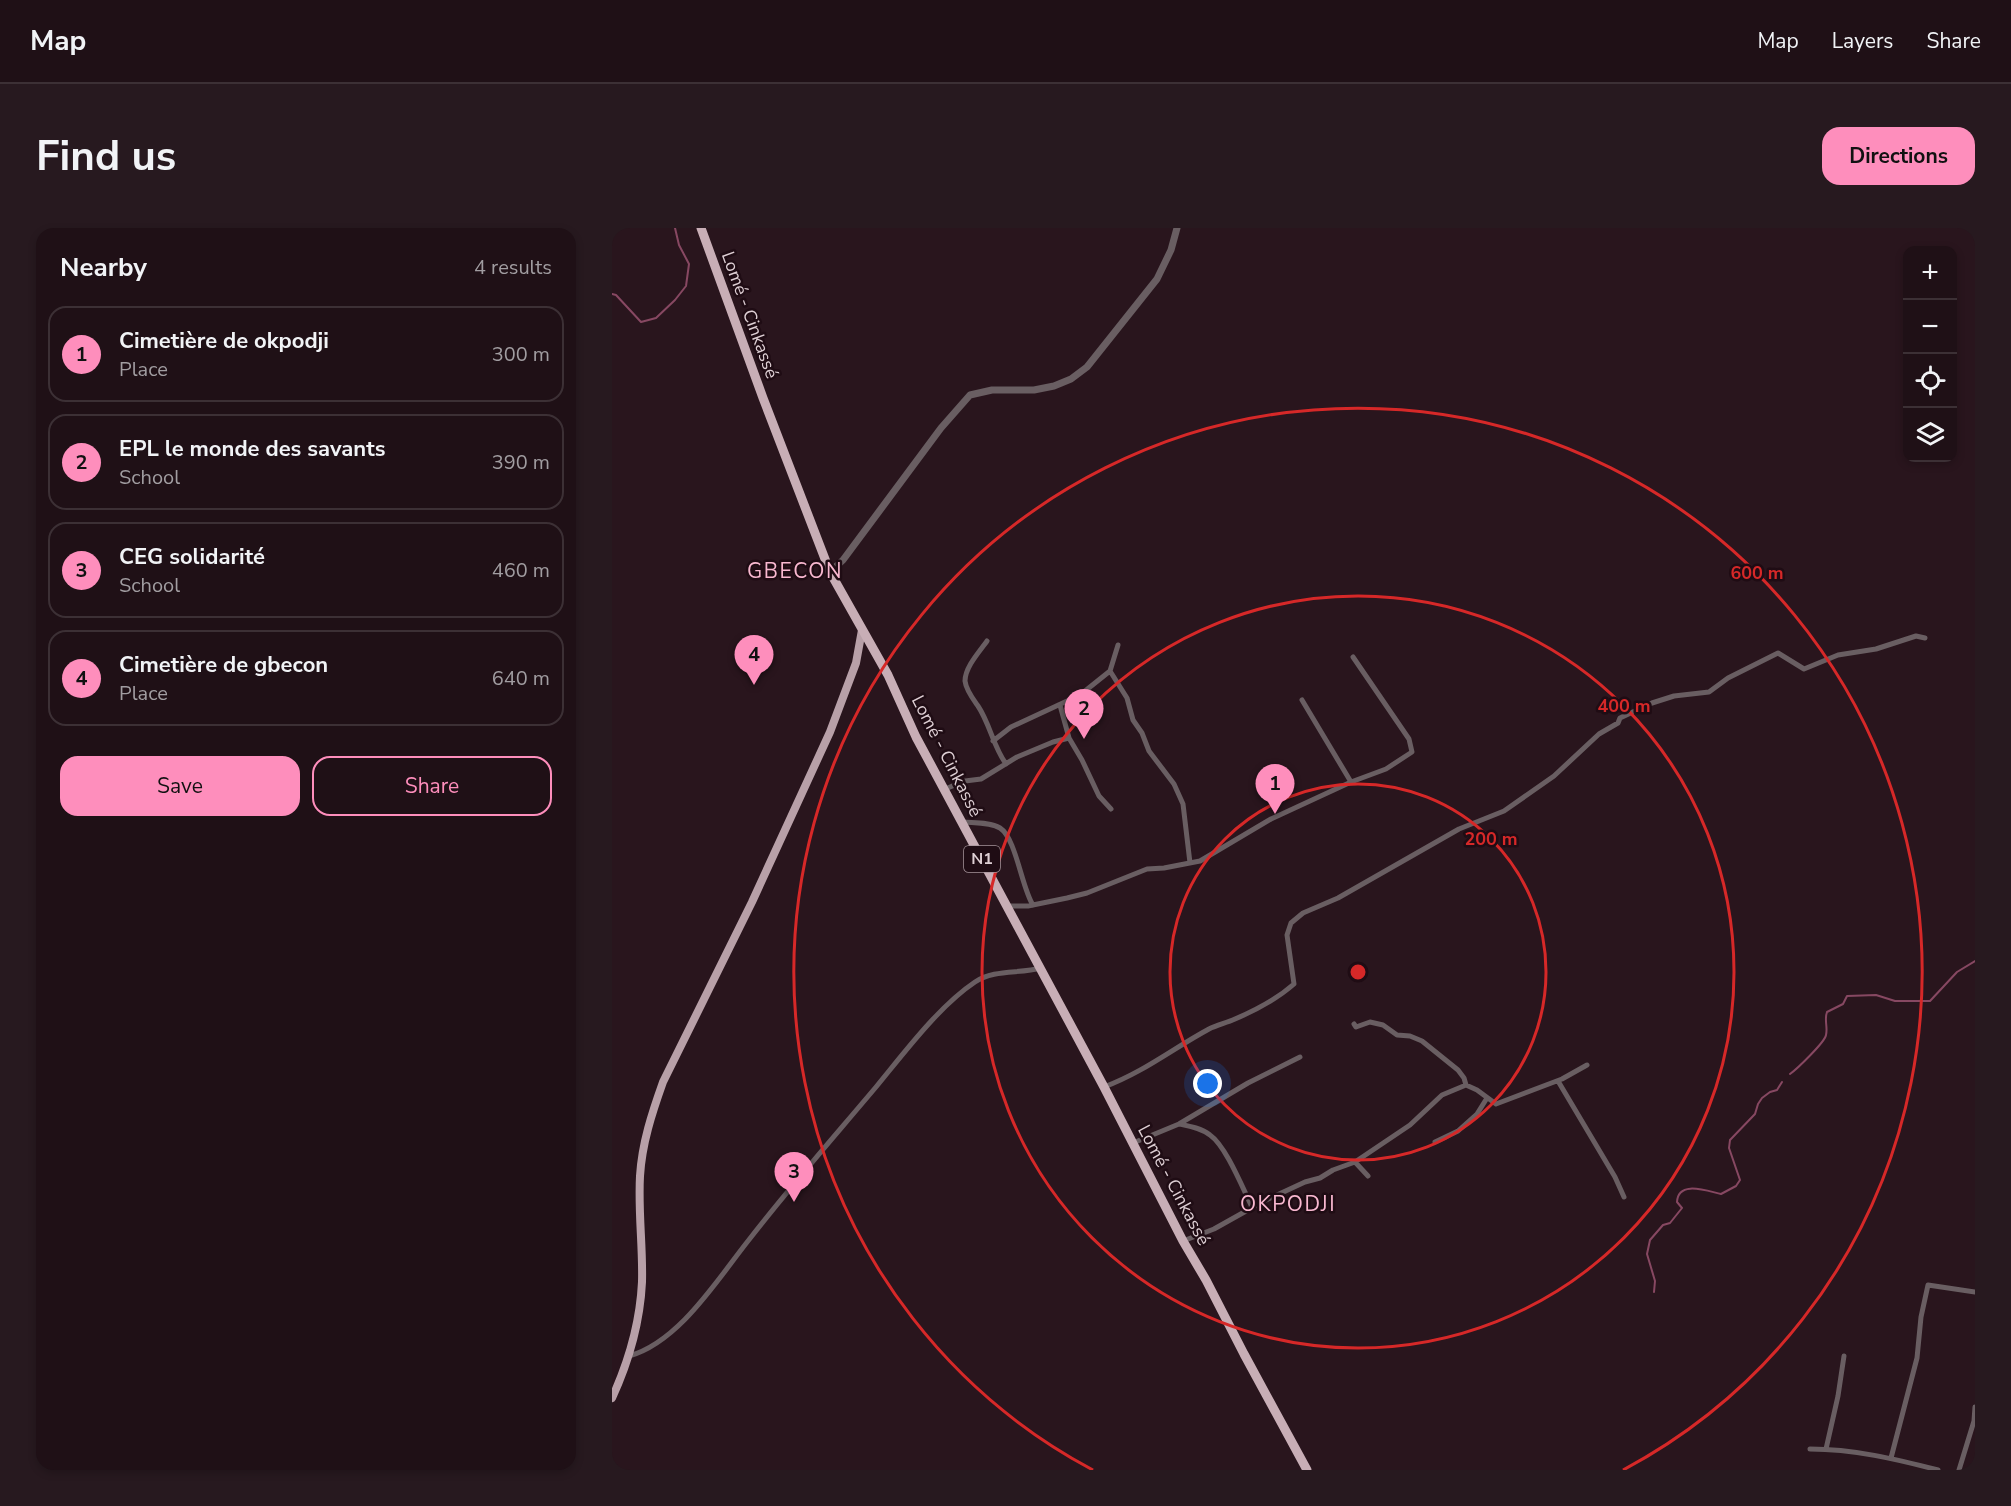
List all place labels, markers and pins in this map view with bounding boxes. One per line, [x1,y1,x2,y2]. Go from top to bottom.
pin: 4 [734,636,774,685]
pin: 2 [1064,690,1104,739]
pin: 1 [1256,764,1294,814]
centre of rings [1348,962,1368,982]
pin: 3 [774,1152,813,1202]

